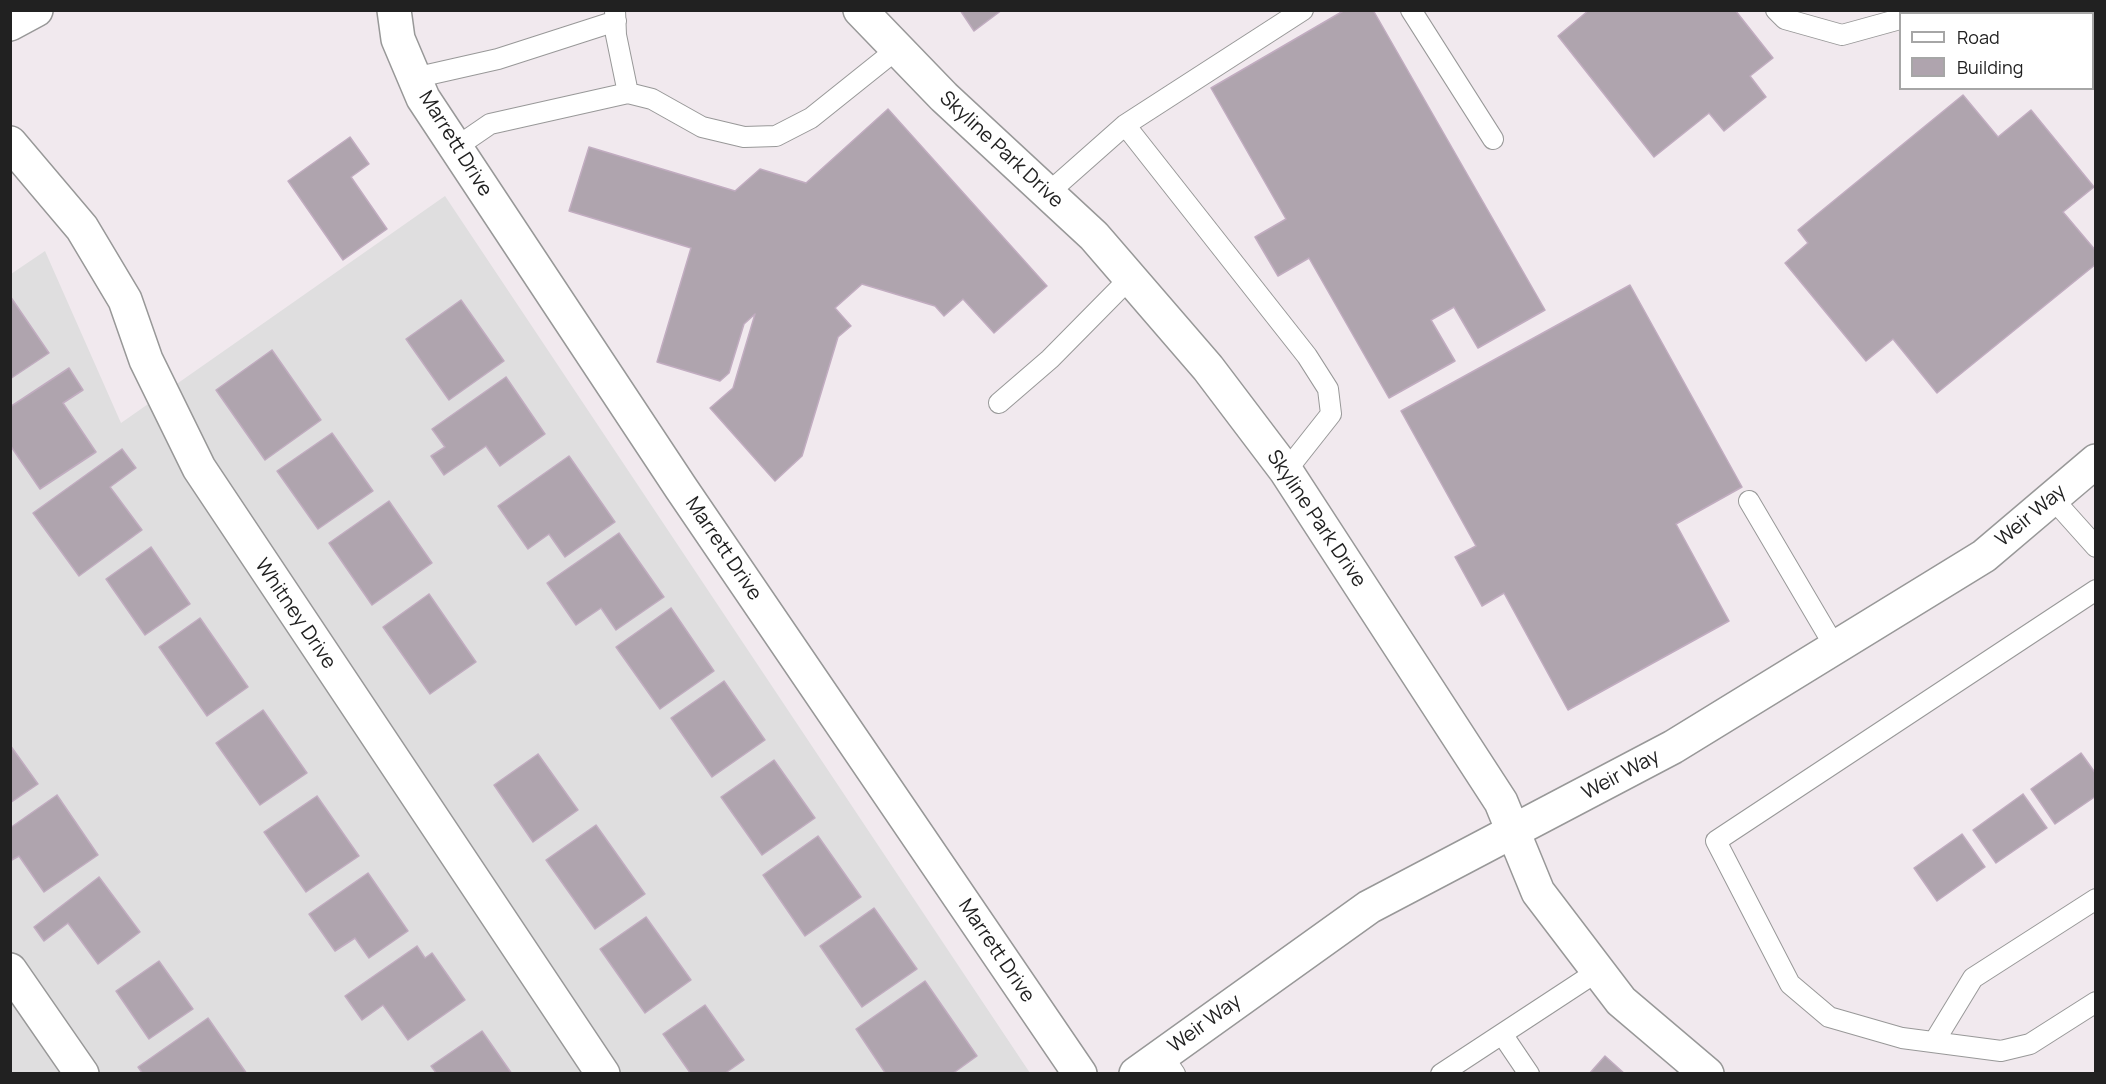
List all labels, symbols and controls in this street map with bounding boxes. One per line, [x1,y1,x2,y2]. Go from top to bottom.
legend [1899,12,2094,90]
text: Road [1957,25,2000,49]
text: Building [1957,55,2023,79]
street label: Marrett Drive [413,87,497,201]
street label: Skyline Park Drive [934,87,1068,213]
street label: Skyline Park Drive [1261,446,1371,592]
street label: Weir Way [1991,480,2071,552]
street label: Marrett Drive [680,493,766,605]
street label: Whitney Drive [249,554,341,674]
street label: Weir Way [1578,745,1664,805]
street label: Marrett Drive [953,895,1039,1007]
street label: Weir Way [1164,990,1246,1058]

